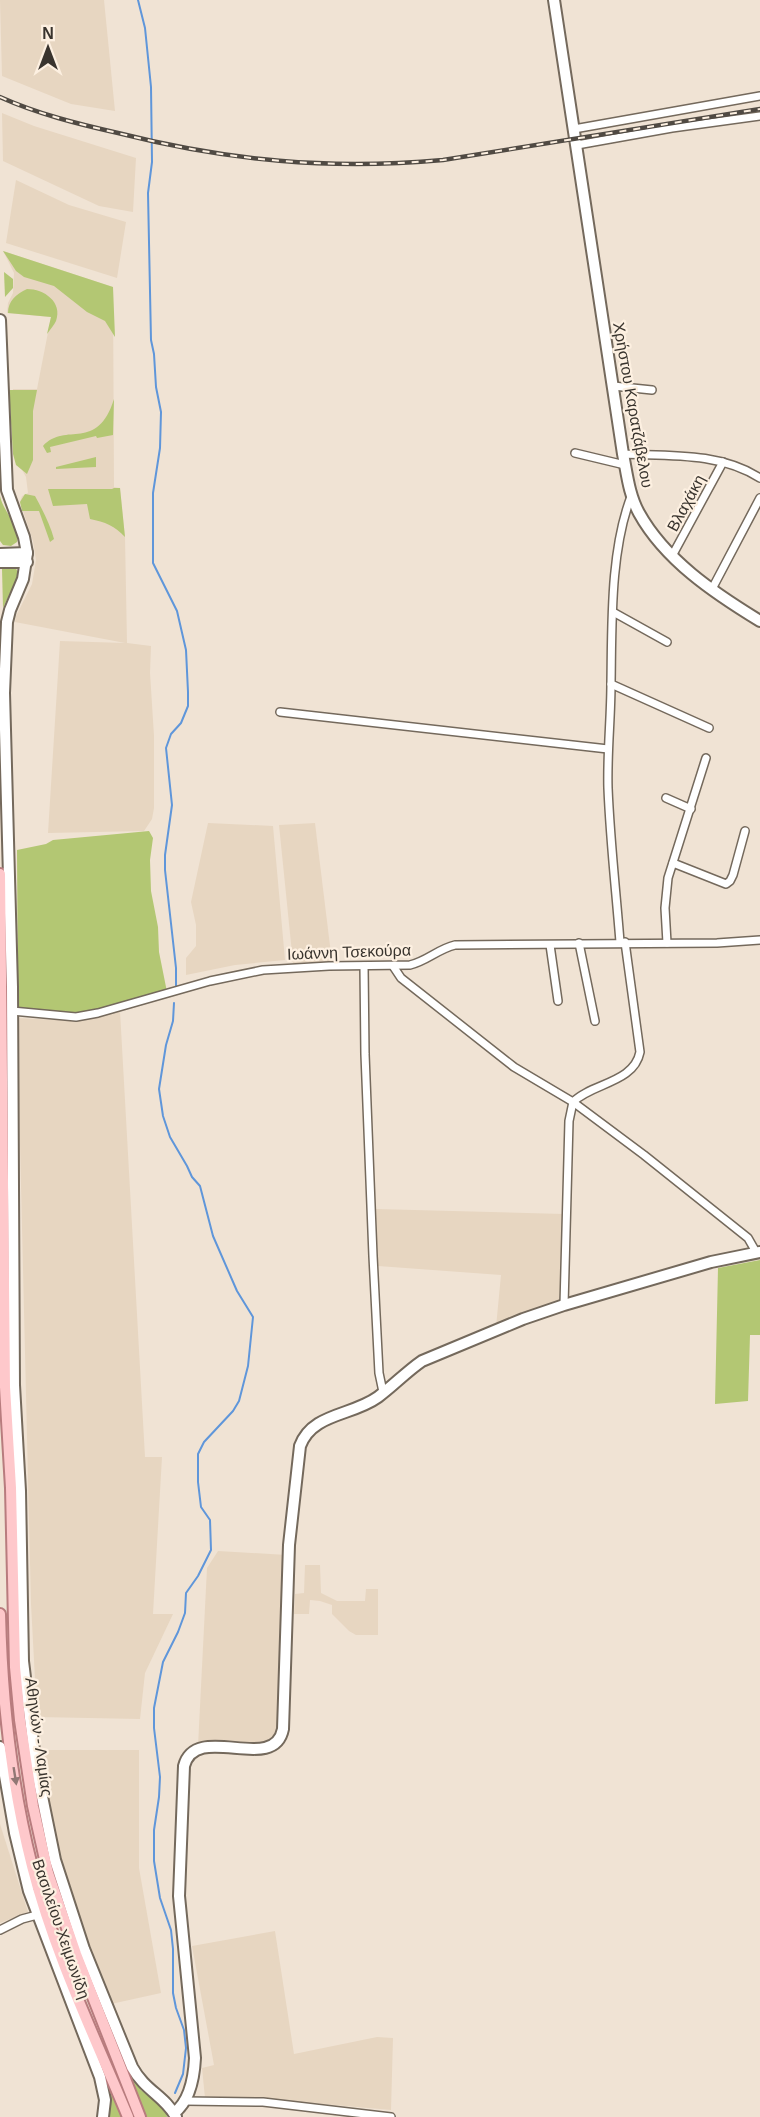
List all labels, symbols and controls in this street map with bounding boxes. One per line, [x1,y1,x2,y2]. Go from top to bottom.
north arrow [18,18,78,78]
text: N [42,25,54,42]
street label: Χρήστου Καρατζάβελου [609,321,656,489]
street label: Βλαχάκη [664,472,708,534]
street label: Ιωάννη Τσεκούρα [287,941,411,963]
street label: Αθηνών - Λαμίας [22,1676,56,1798]
one-way arrow [10,1767,19,1786]
street label: Βασιλείου Χειμωνίδη [29,1857,93,2001]

